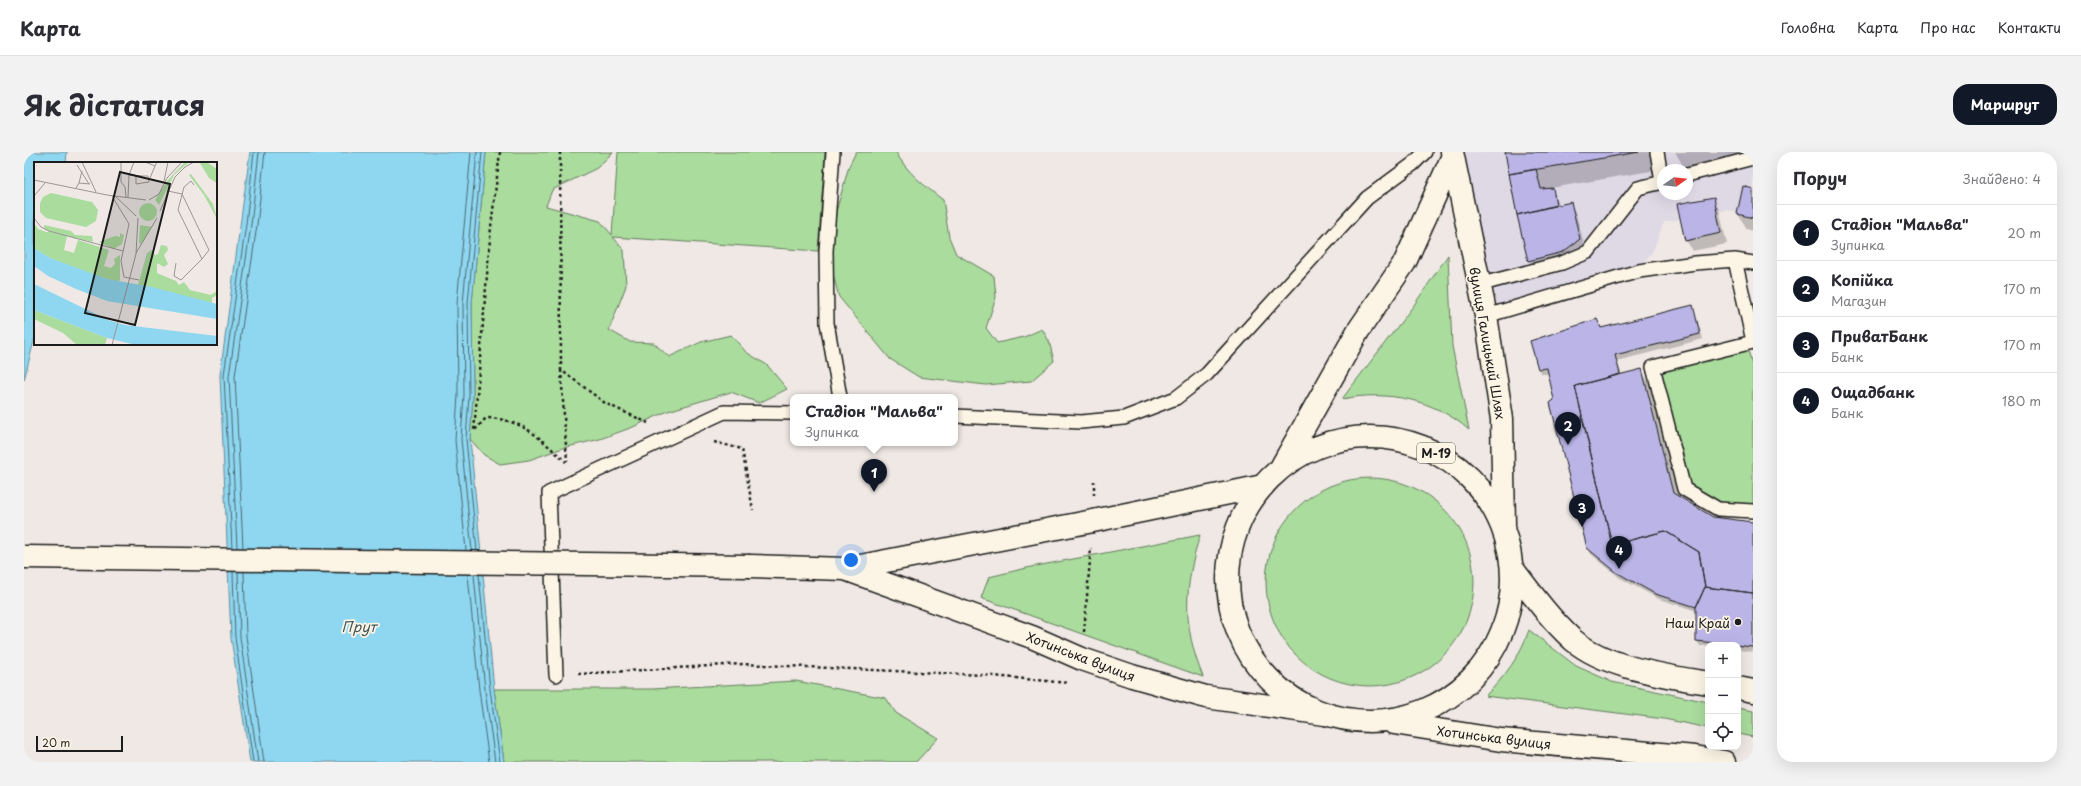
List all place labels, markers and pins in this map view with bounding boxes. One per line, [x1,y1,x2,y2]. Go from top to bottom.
pin: 2 [1555,412,1581,445]
pin: 1 [861,459,887,492]
pin: 3 [1569,494,1595,527]
pin: 4 [1606,536,1632,569]
place label: Наш Край [1665,613,1730,632]
marker: Наш Край [1733,617,1743,627]

